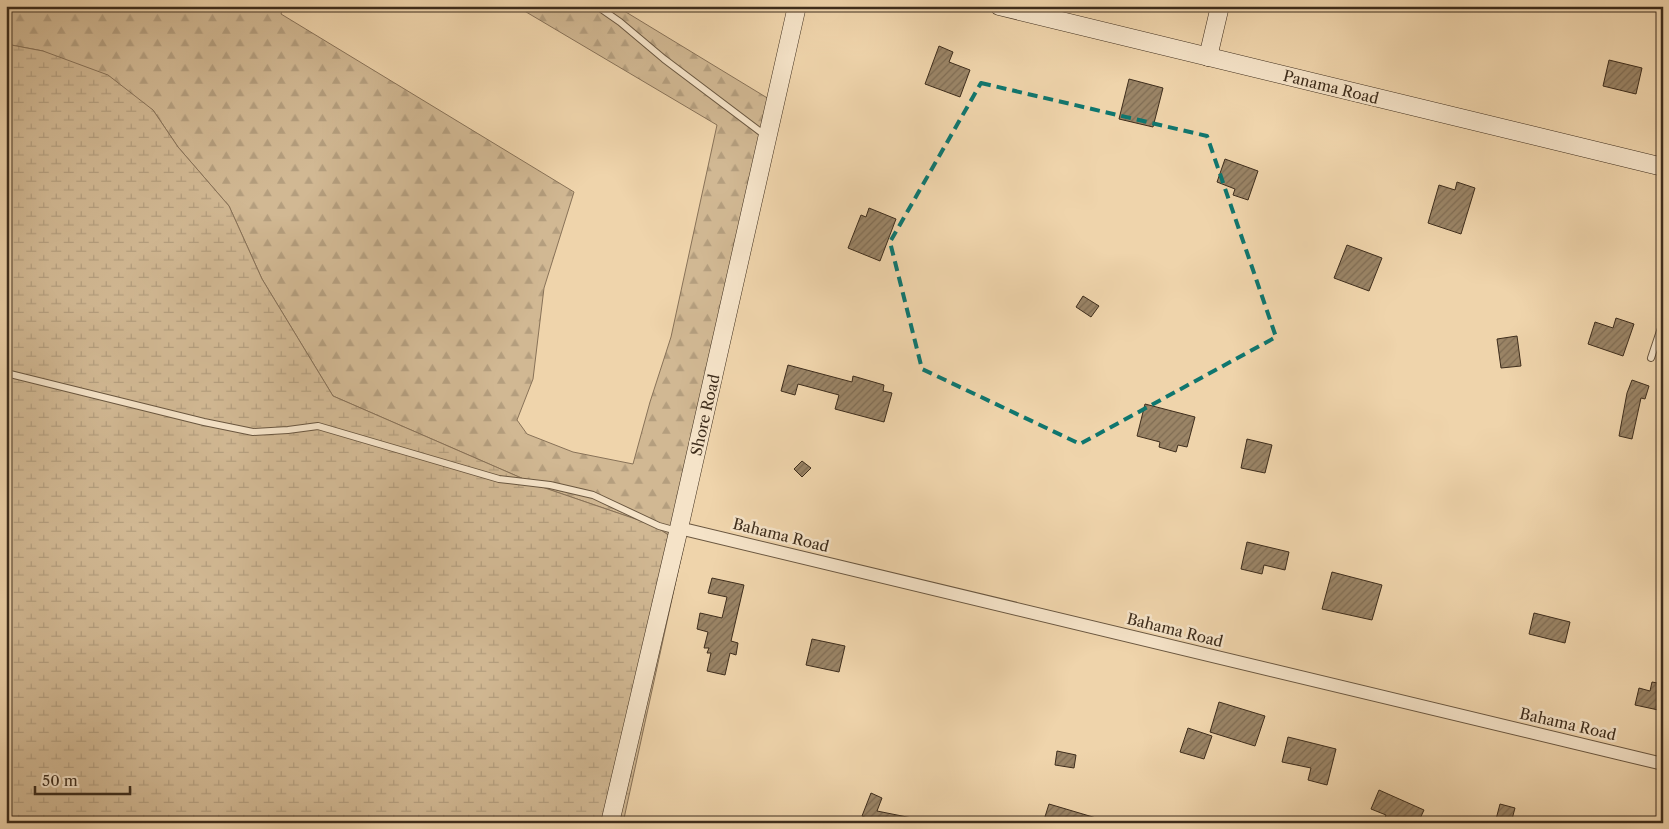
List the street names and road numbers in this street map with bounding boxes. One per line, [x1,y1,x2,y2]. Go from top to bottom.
street label: Panama Road [1281,66,1381,108]
street label: Shore Road [686,372,724,458]
street label: Bahama Road [731,514,831,556]
street label: Bahama Road [1125,609,1225,651]
street label: Bahama Road [1518,704,1618,744]

